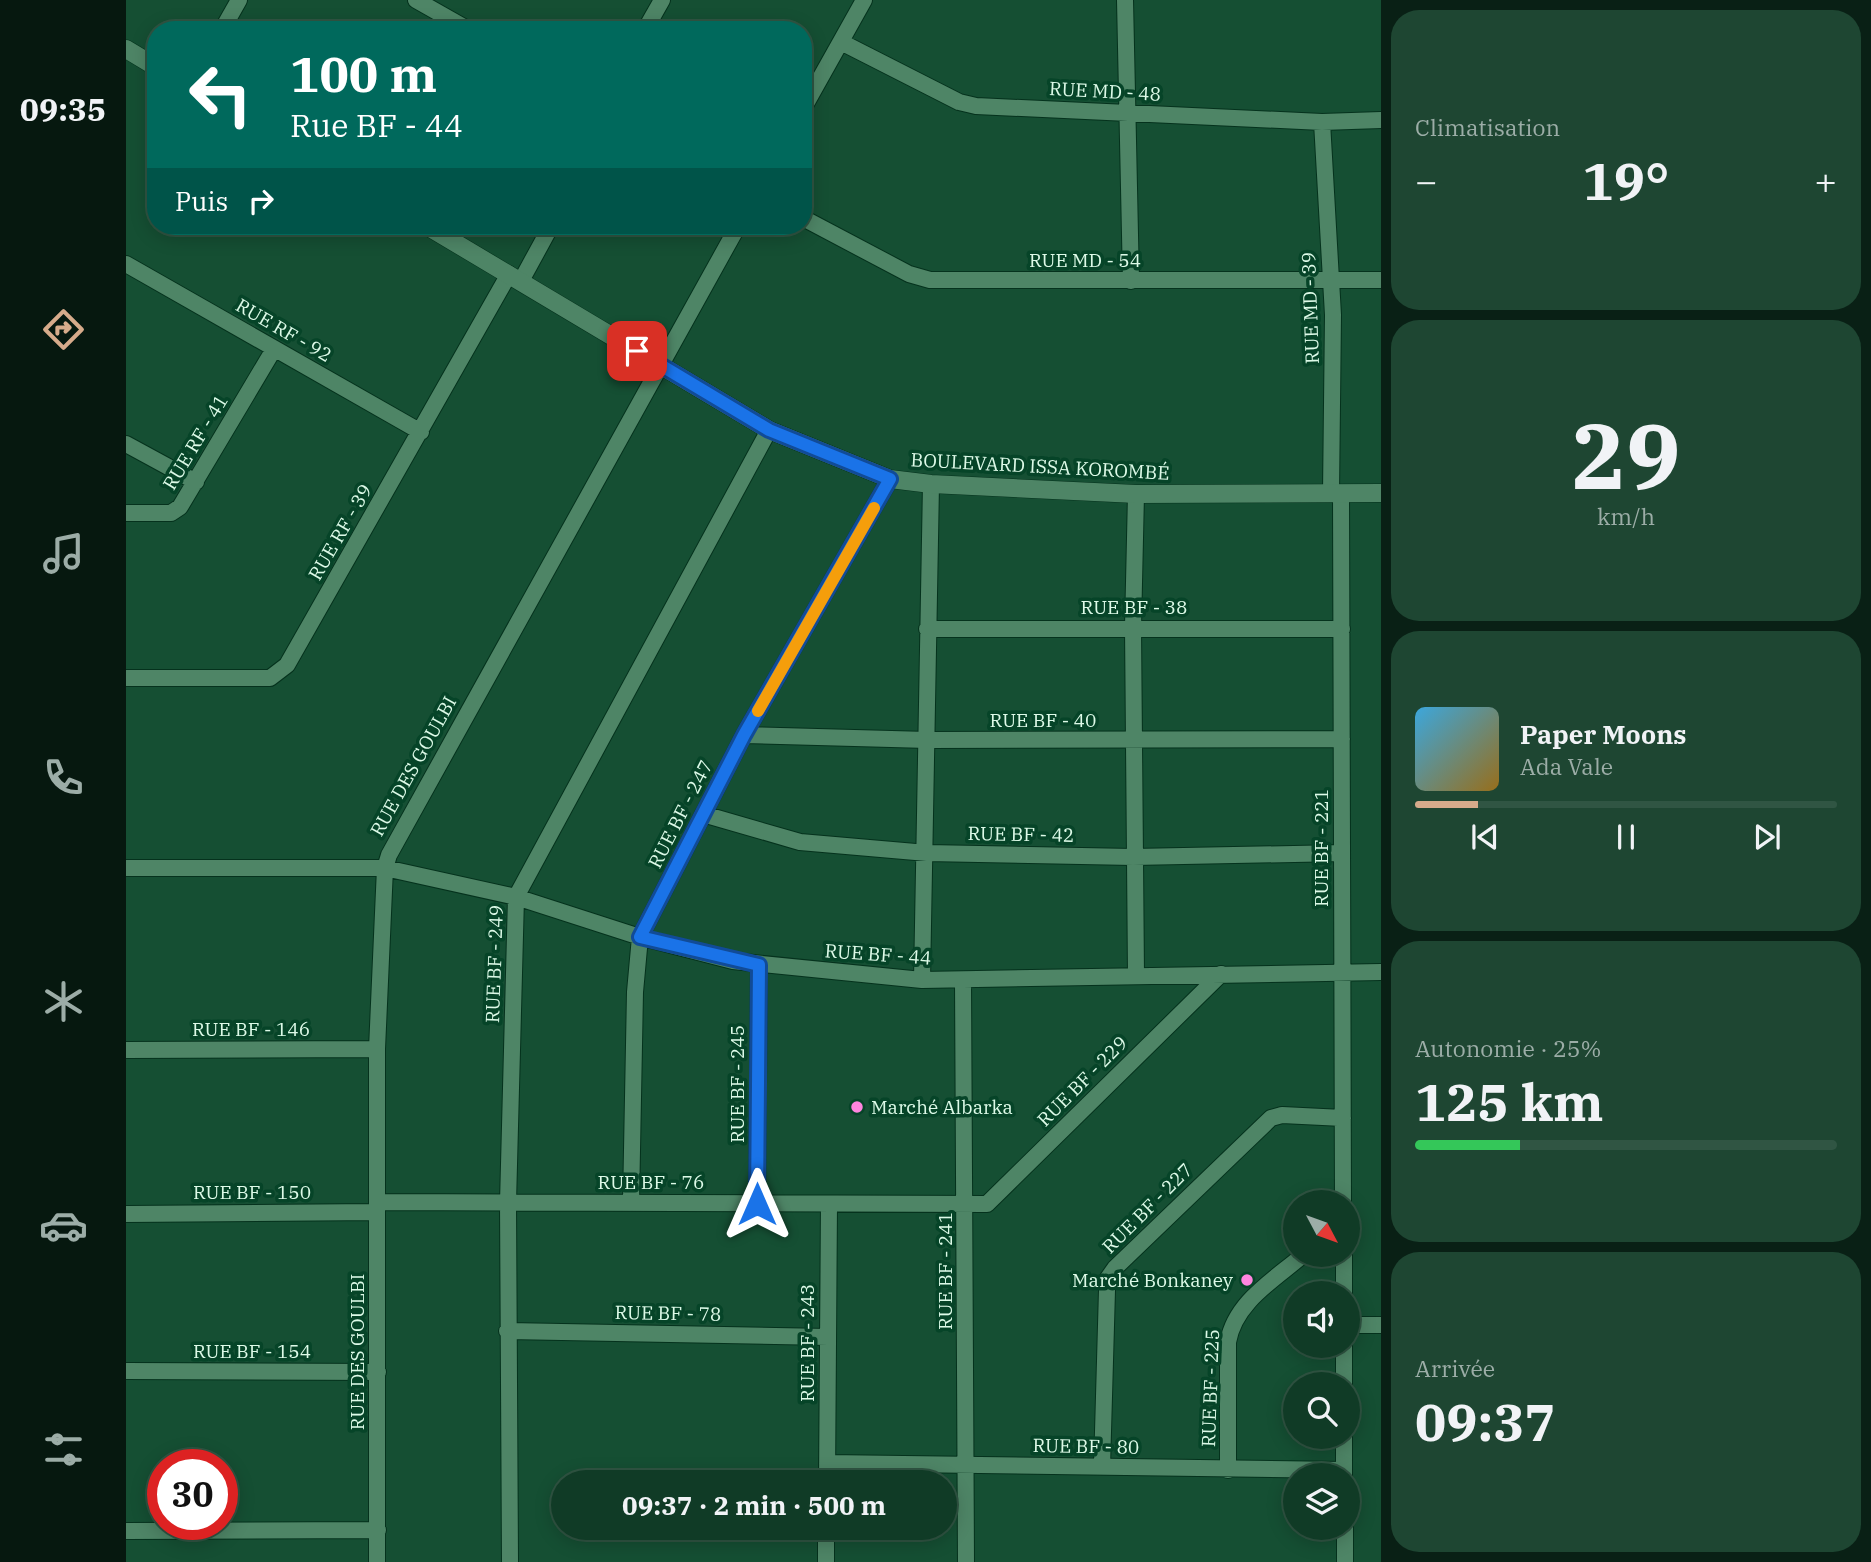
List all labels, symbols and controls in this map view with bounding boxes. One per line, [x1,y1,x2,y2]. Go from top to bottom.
text: 100 m [290,42,437,105]
icon: left [175,49,266,140]
street label: RUE MD - 48 [1048,76,1162,106]
text: 09:35 [20,88,106,130]
text: Rue BF - 44 [290,104,463,146]
text: Climatisation [1415,112,1560,142]
text: 19° [1583,147,1669,214]
text: − [1415,156,1438,205]
text: + [1814,156,1837,205]
icon: right [242,182,280,220]
text: Puis [175,184,228,218]
street label: RUE MD - 54 [1029,248,1141,272]
street label: RUE MD - 39 [1296,252,1324,364]
street label: RUE RF - 92 [232,293,336,367]
icon: directions [39,305,88,354]
pin [607,321,667,381]
icon: arrive [618,332,656,370]
street label: RUE RF - 41 [157,390,233,494]
text: 29 [1571,396,1681,514]
street label: BOULEVARD ISSA KOROMBÉ [910,447,1170,485]
street label: RUE RF - 39 [303,480,377,584]
text: km/h [1597,501,1655,531]
icon: music [39,529,88,578]
street label: RUE BF - 38 [1081,595,1187,619]
street label: RUE DES GOULBI [365,692,461,840]
street label: RUE BF - 40 [990,708,1096,732]
text: Paper Moons [1520,717,1687,751]
text: Ada Vale [1520,751,1613,781]
icon: phone [39,753,88,802]
street label: RUE BF - 247 [642,756,718,872]
street label: RUE BF - 221 [1309,789,1333,907]
icon: previous [1466,818,1504,856]
icon: pause [1607,818,1645,856]
icon: next [1748,818,1786,856]
street label: RUE BF - 42 [967,821,1075,847]
street label: RUE BF - 249 [480,905,508,1023]
street label: RUE BF - 44 [824,938,932,970]
icon: climate [39,977,88,1026]
street label: RUE BF - 146 [192,1017,310,1041]
street label: RUE BF - 245 [725,1025,749,1143]
street label: RUE BF - 229 [1032,1031,1132,1131]
text: Autonomie · 25% [1415,1033,1602,1063]
text: 125 km [1415,1068,1604,1135]
place label: Marché Albarka [871,1095,1013,1119]
marker: Marché Albarka [849,1099,865,1115]
street label: RUE BF - 227 [1097,1158,1197,1258]
position arrow [720,1167,794,1241]
street label: RUE BF - 76 [598,1170,704,1194]
street label: RUE BF - 150 [193,1180,311,1204]
north arrow [1283,1190,1360,1267]
map controls [1283,1190,1360,1540]
icon: car [39,1201,88,1250]
street label: RUE BF - 241 [933,1212,957,1330]
place label: Marché Bonkaney [1072,1268,1234,1292]
marker: Marché Bonkaney [1239,1272,1255,1288]
street label: RUE DES GOULBI [345,1274,369,1430]
button: sound [1283,1281,1360,1358]
street label: RUE BF - 243 [795,1284,819,1402]
street label: RUE BF - 78 [614,1300,722,1326]
street label: RUE BF - 225 [1196,1329,1224,1447]
street label: RUE BF - 154 [193,1339,311,1363]
text: Arrivée [1415,1353,1495,1383]
button: search [1283,1372,1360,1449]
text: 09:37 [1415,1388,1556,1455]
icon: filters [39,1425,88,1474]
street label: RUE BF - 80 [1032,1433,1140,1459]
speed limit sign: 30 [147,1449,238,1540]
button: layers [1283,1463,1360,1540]
text: 09:37 · 2 min · 500 m [622,1488,886,1522]

